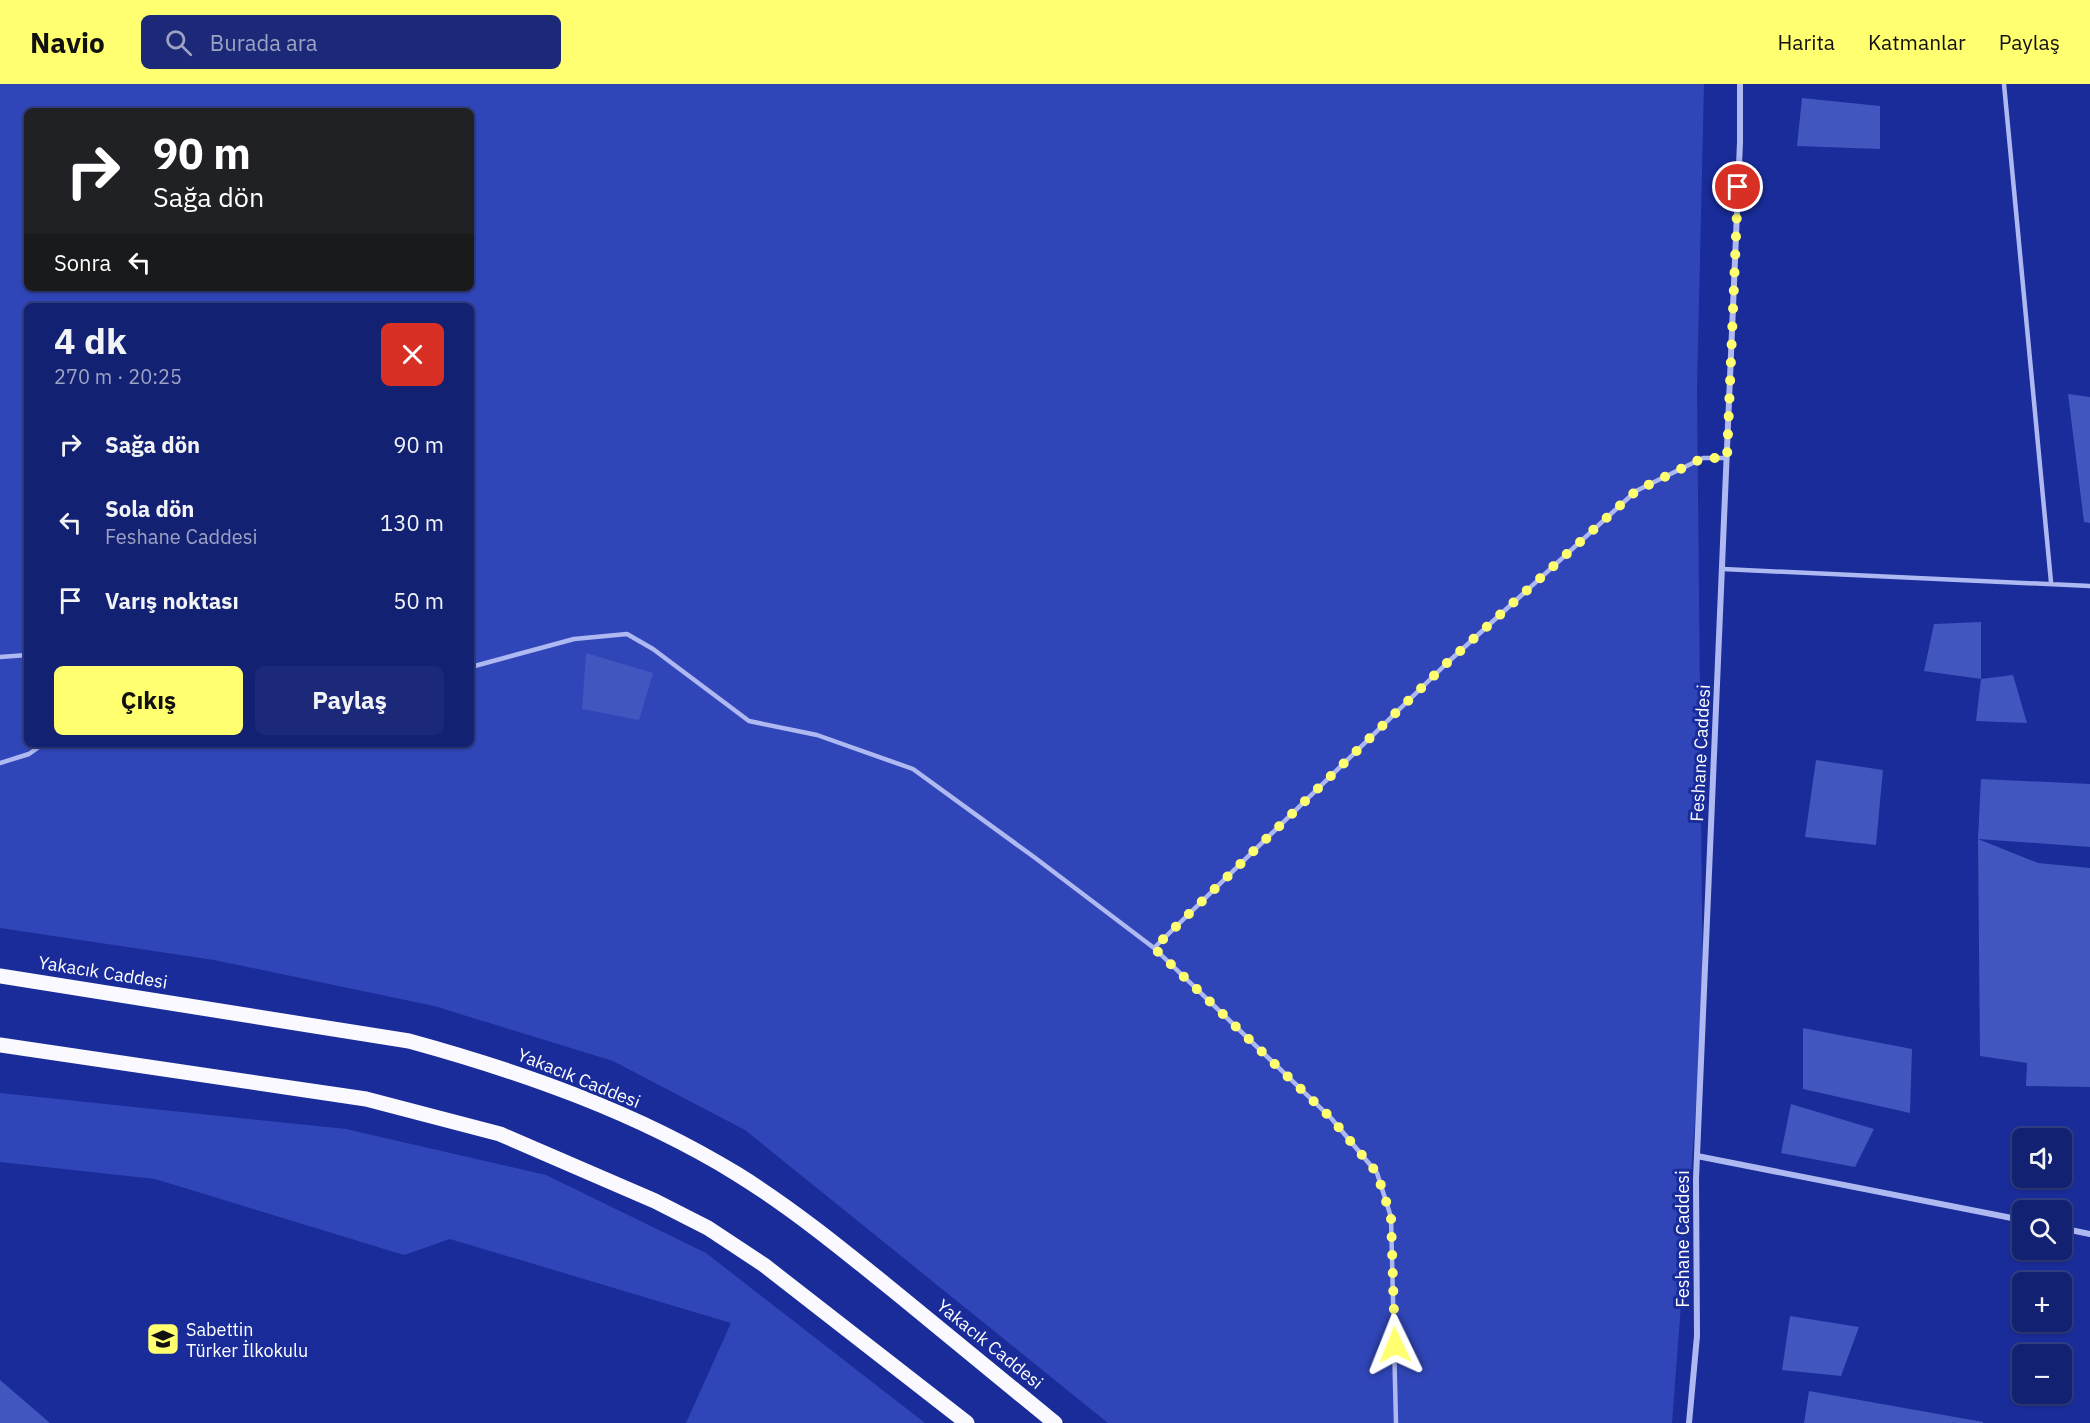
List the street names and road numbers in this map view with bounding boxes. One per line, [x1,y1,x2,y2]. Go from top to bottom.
street label: Feshane Caddesi [1685,684,1715,822]
street label: Yakacık Caddesi [37,950,169,994]
street label: Yakacık Caddesi [514,1043,644,1113]
street label: Feshane Caddesi [1671,1170,1694,1308]
street label: Yakacık Caddesi [932,1294,1048,1394]

